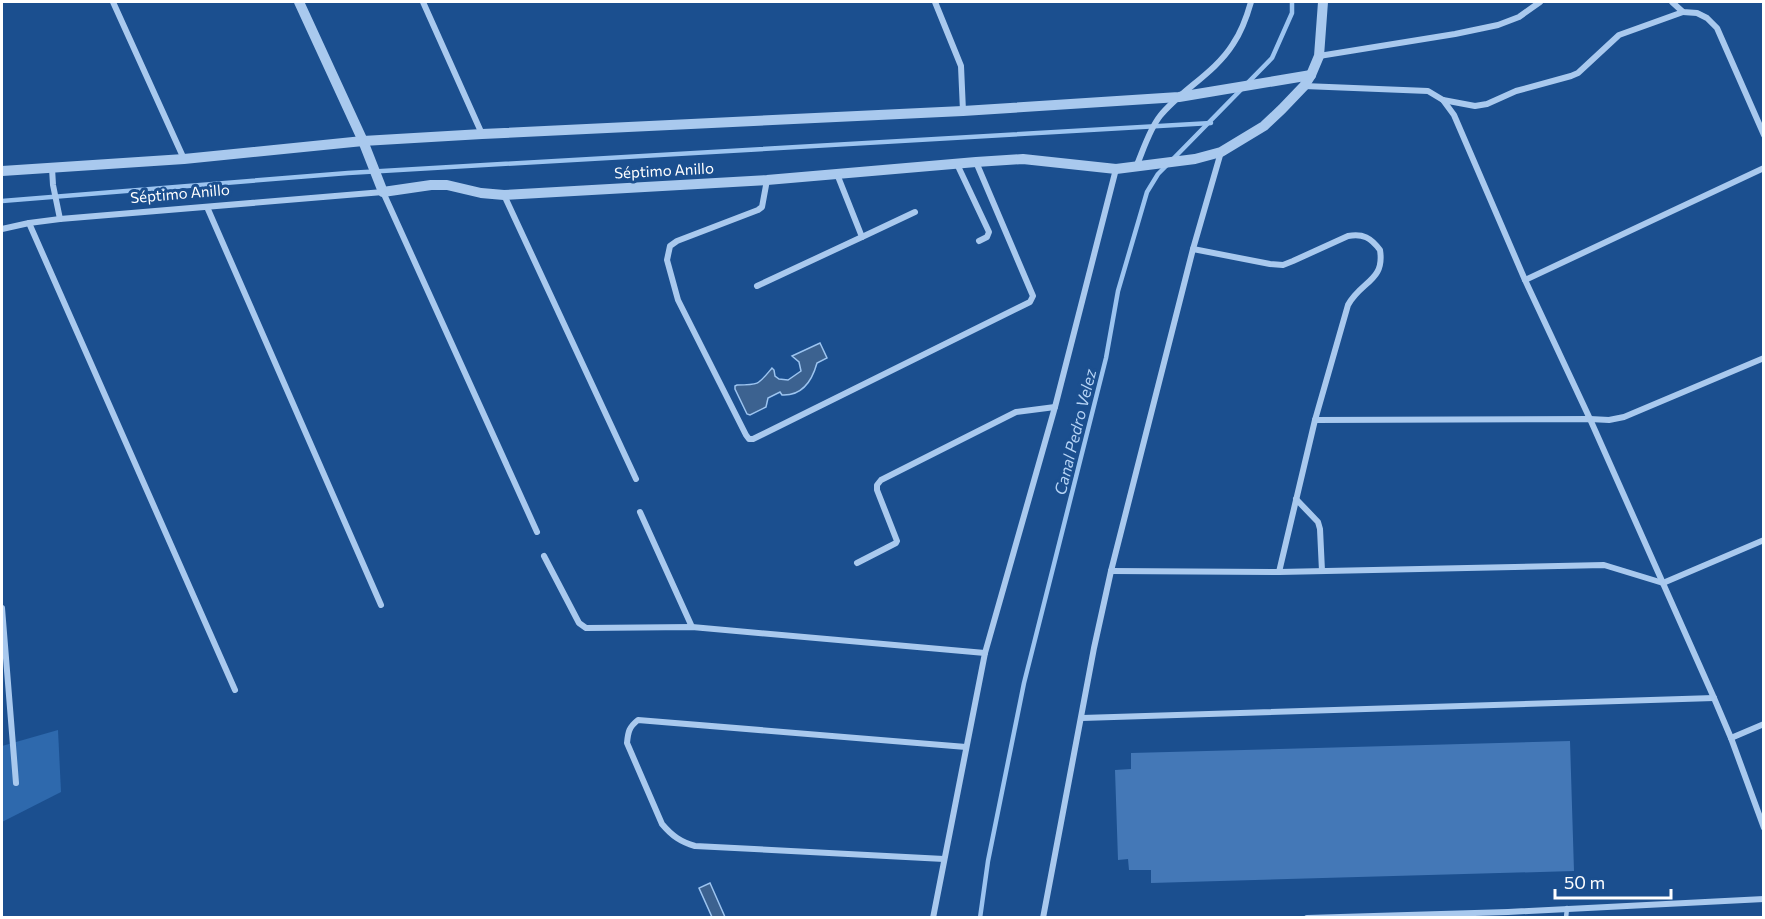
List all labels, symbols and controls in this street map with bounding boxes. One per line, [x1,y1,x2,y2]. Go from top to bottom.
street label: Séptimo Anillo [614,158,714,182]
street label: Séptimo Anillo [129,180,230,206]
water label: Canal Pedro Velez [1050,367,1099,497]
scale bar [1555,862,1670,900]
text: 50 m [1564,871,1605,893]

